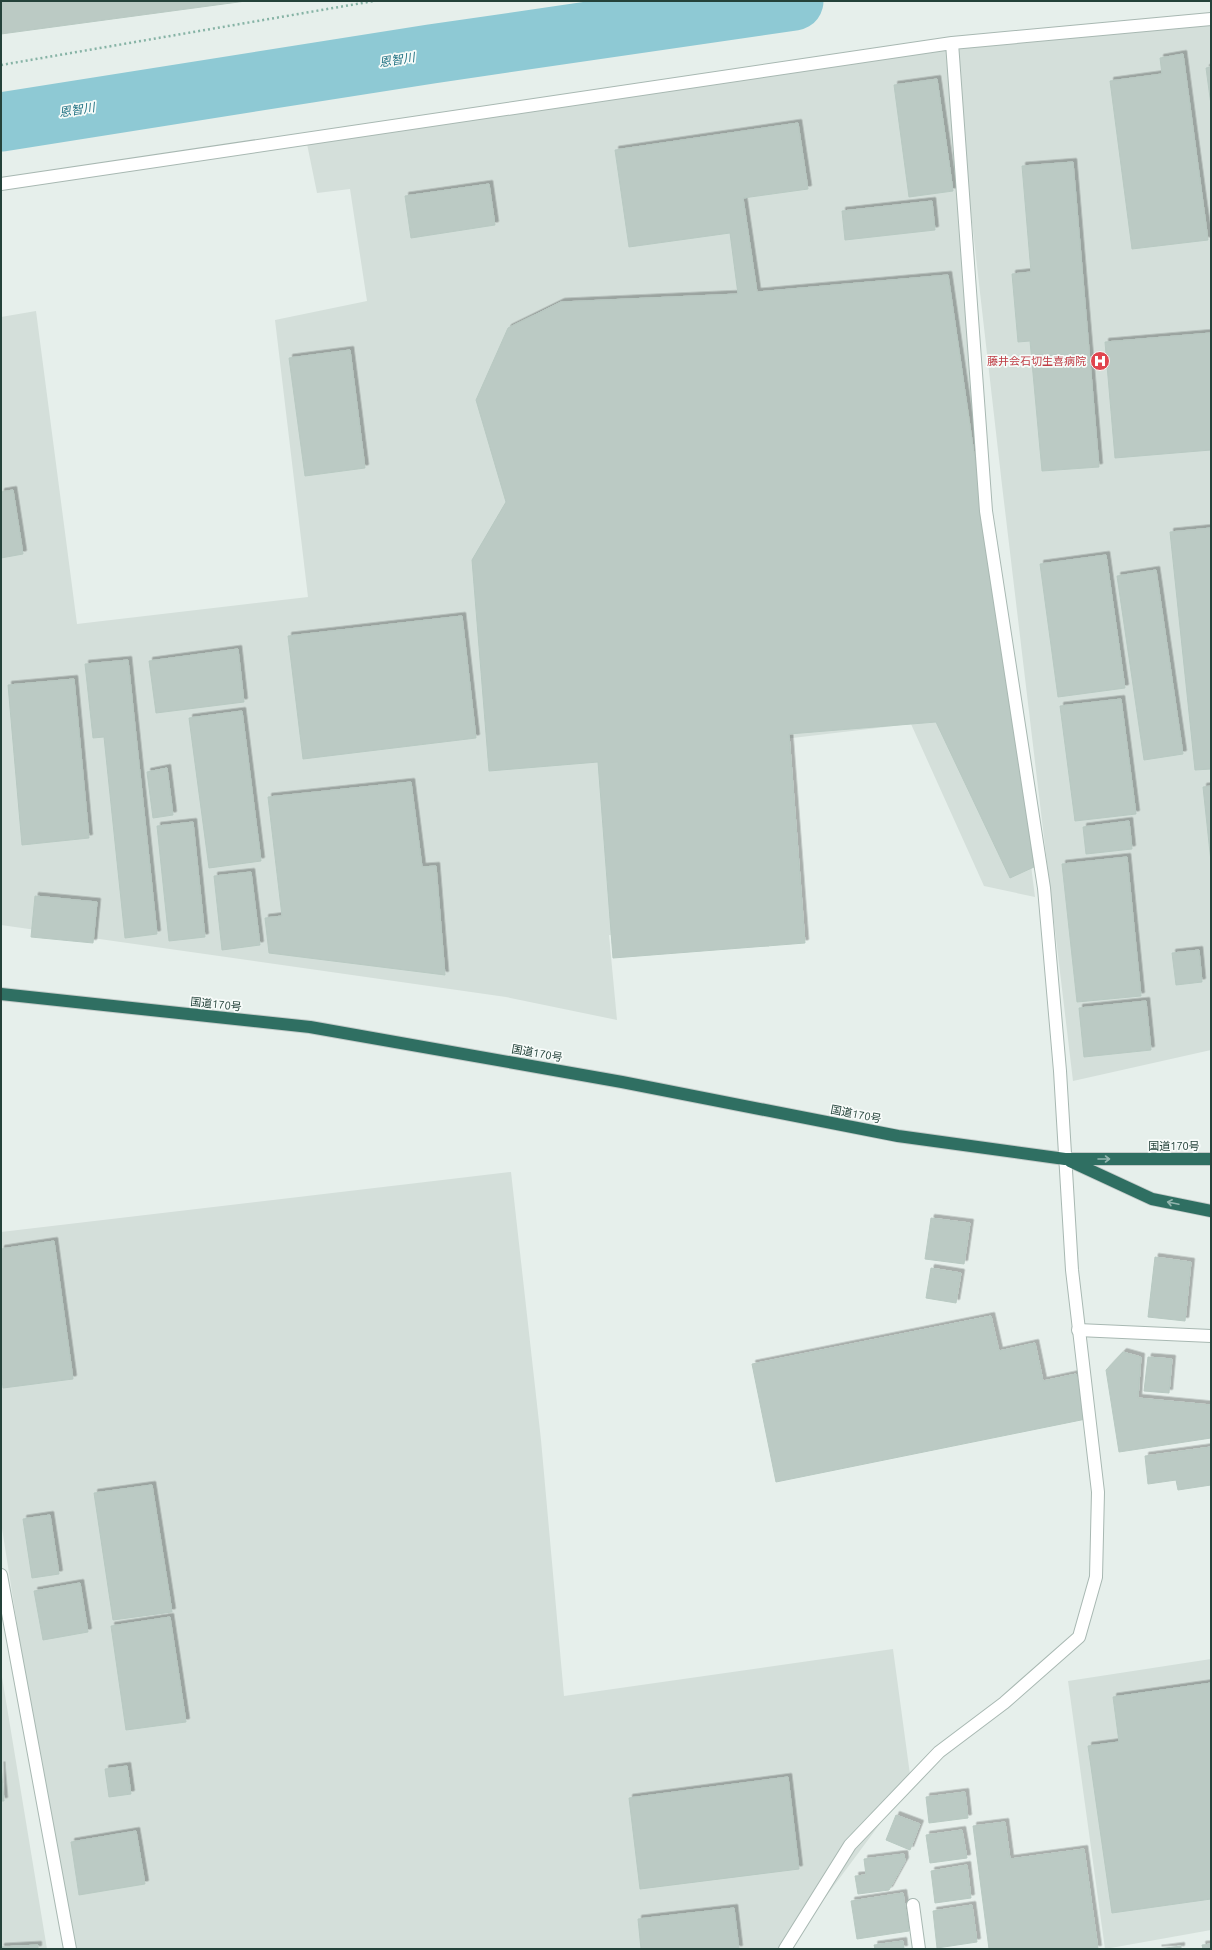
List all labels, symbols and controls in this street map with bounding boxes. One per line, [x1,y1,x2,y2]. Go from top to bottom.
water label: 恩智川 [378,50,418,69]
water label: 恩智川 [58,100,98,119]
hospital icon: 藤井会石切生喜病院 [1089,350,1111,372]
place label: 藤井会石切生喜病院 [987,355,1086,367]
street label: 国道170号 [190,995,242,1013]
street label: 国道170号 [511,1043,563,1063]
street label: 国道170号 [830,1103,882,1125]
street label: 国道170号 [1148,1140,1200,1152]
one-way arrow [1097,1155,1110,1163]
one-way arrow [1167,1199,1180,1207]

